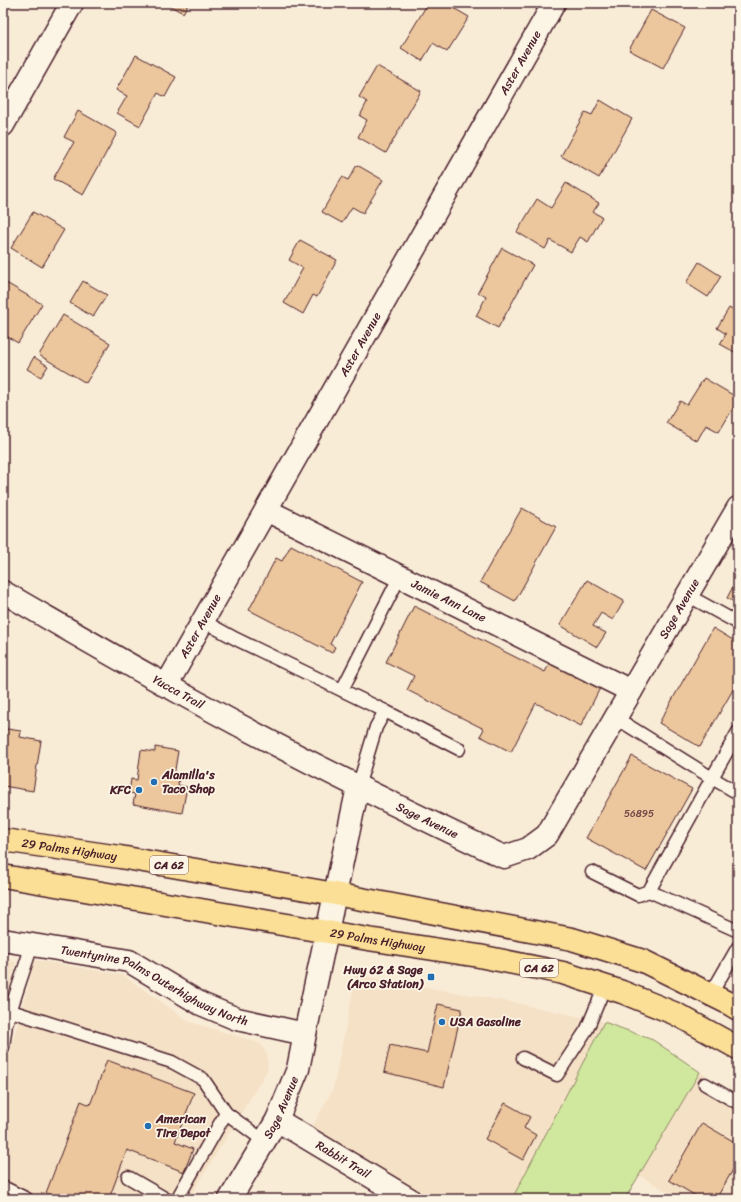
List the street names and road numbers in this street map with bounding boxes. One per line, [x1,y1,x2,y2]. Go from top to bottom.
street label: Aster Avenue [492,26,547,100]
street label: Aster Avenue [332,308,387,382]
street label: Jamie Ann Lane [407,572,490,629]
street label: Sage Avenue [653,574,706,643]
street label: Aster Avenue [172,589,227,663]
street label: Yucca Trail [149,669,209,716]
street label: Sage Avenue [392,796,462,845]
street label: 29 Palms Highway [20,832,119,868]
road number: CA 62 [150,856,188,874]
street label: 29 Palms Highway [328,922,427,959]
street label: Twentynine Palms Outerhighway North [59,939,250,1032]
road number: CA 62 [520,959,558,977]
street label: Sage Avenue [257,1073,305,1143]
street label: Rabbit Trail [311,1134,375,1185]

